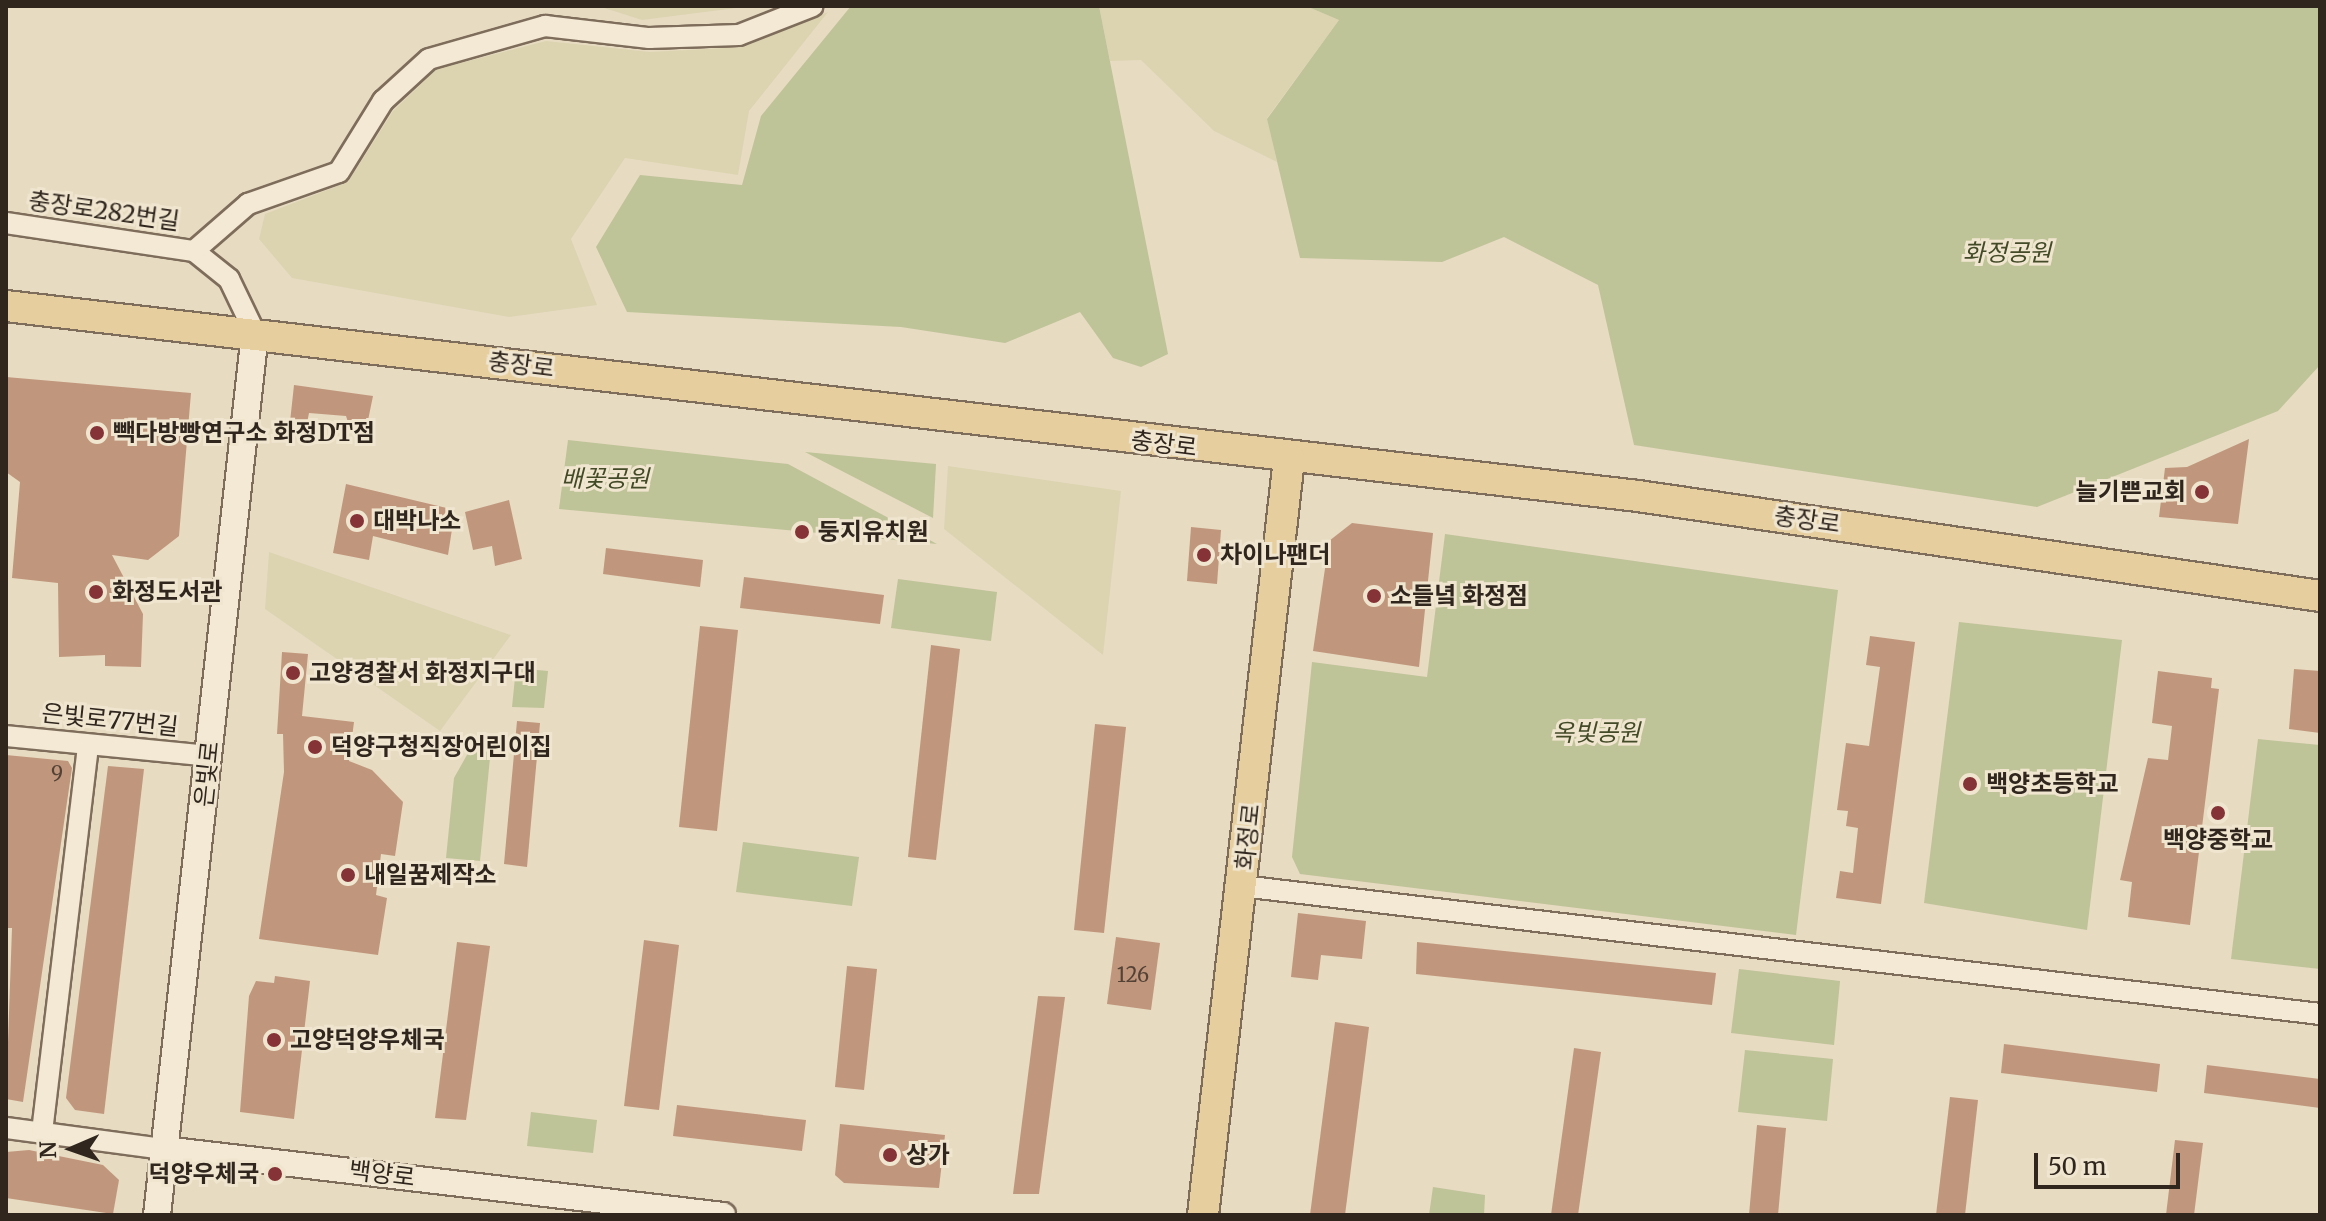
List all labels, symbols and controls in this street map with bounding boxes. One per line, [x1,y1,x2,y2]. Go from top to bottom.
street label: 충장로282번길 [27,186,181,236]
park label: 화정공원 [1963,239,2051,267]
street label: 충장로 [486,347,556,383]
place label: 빽다방빵연구소 화정DT점 [113,419,375,447]
marker: 빽다방빵연구소 화정DT점 [88,424,106,442]
street label: 충장로 [1129,426,1199,462]
park label: 배꽃공원 [561,465,649,493]
place label: 늘기쁜교회 [2076,478,2186,506]
marker: 늘기쁜교회 [2193,483,2211,501]
street label: 충장로 [1772,501,1842,539]
place label: 대박나소 [373,507,461,535]
marker: 대박나소 [348,512,366,530]
place label: 둥지유치원 [818,518,928,546]
marker: 둥지유치원 [793,523,811,541]
place label: 차이나팬더 [1220,541,1330,569]
marker: 차이나팬더 [1195,546,1213,564]
place label: 화정도서관 [112,578,222,606]
place label: 소들녘 화정점 [1390,582,1528,610]
marker: 화정도서관 [87,583,105,601]
marker: 소들녘 화정점 [1365,587,1383,605]
place label: 고양경찰서 화정지구대 [309,659,535,687]
marker: 고양경찰서 화정지구대 [284,664,302,682]
street label: 은빛로77번길 [40,698,180,742]
park label: 옥빛공원 [1552,719,1640,747]
place label: 덕양구청직장어린이집 [331,733,552,761]
marker: 덕양구청직장어린이집 [306,738,324,756]
street label: 은빛로 [189,740,225,808]
house number: 9 [51,761,63,785]
place label: 백양초등학교 [1986,770,2118,798]
marker: 백양초등학교 [1961,775,1979,793]
street label: 화정로 [1230,803,1266,871]
marker: 백양중학교 [2209,804,2227,822]
place label: 백양중학교 [2163,826,2273,854]
place label: 내일꿈제작소 [364,861,496,889]
marker: 내일꿈제작소 [339,866,357,884]
house number: 126 [1117,962,1149,986]
place label: 고양덕양우체국 [290,1026,445,1054]
marker: 고양덕양우체국 [265,1031,283,1049]
north arrow [32,1109,112,1189]
scale bar [2038,1137,2184,1187]
text: N [34,1141,62,1159]
place label: 상가 [906,1141,950,1169]
marker: 상가 [881,1146,899,1164]
text: 50 m [2048,1151,2107,1182]
street label: 백양로 [347,1156,417,1192]
place label: 덕양우체국 [149,1160,259,1188]
marker: 덕양우체국 [266,1165,284,1183]

